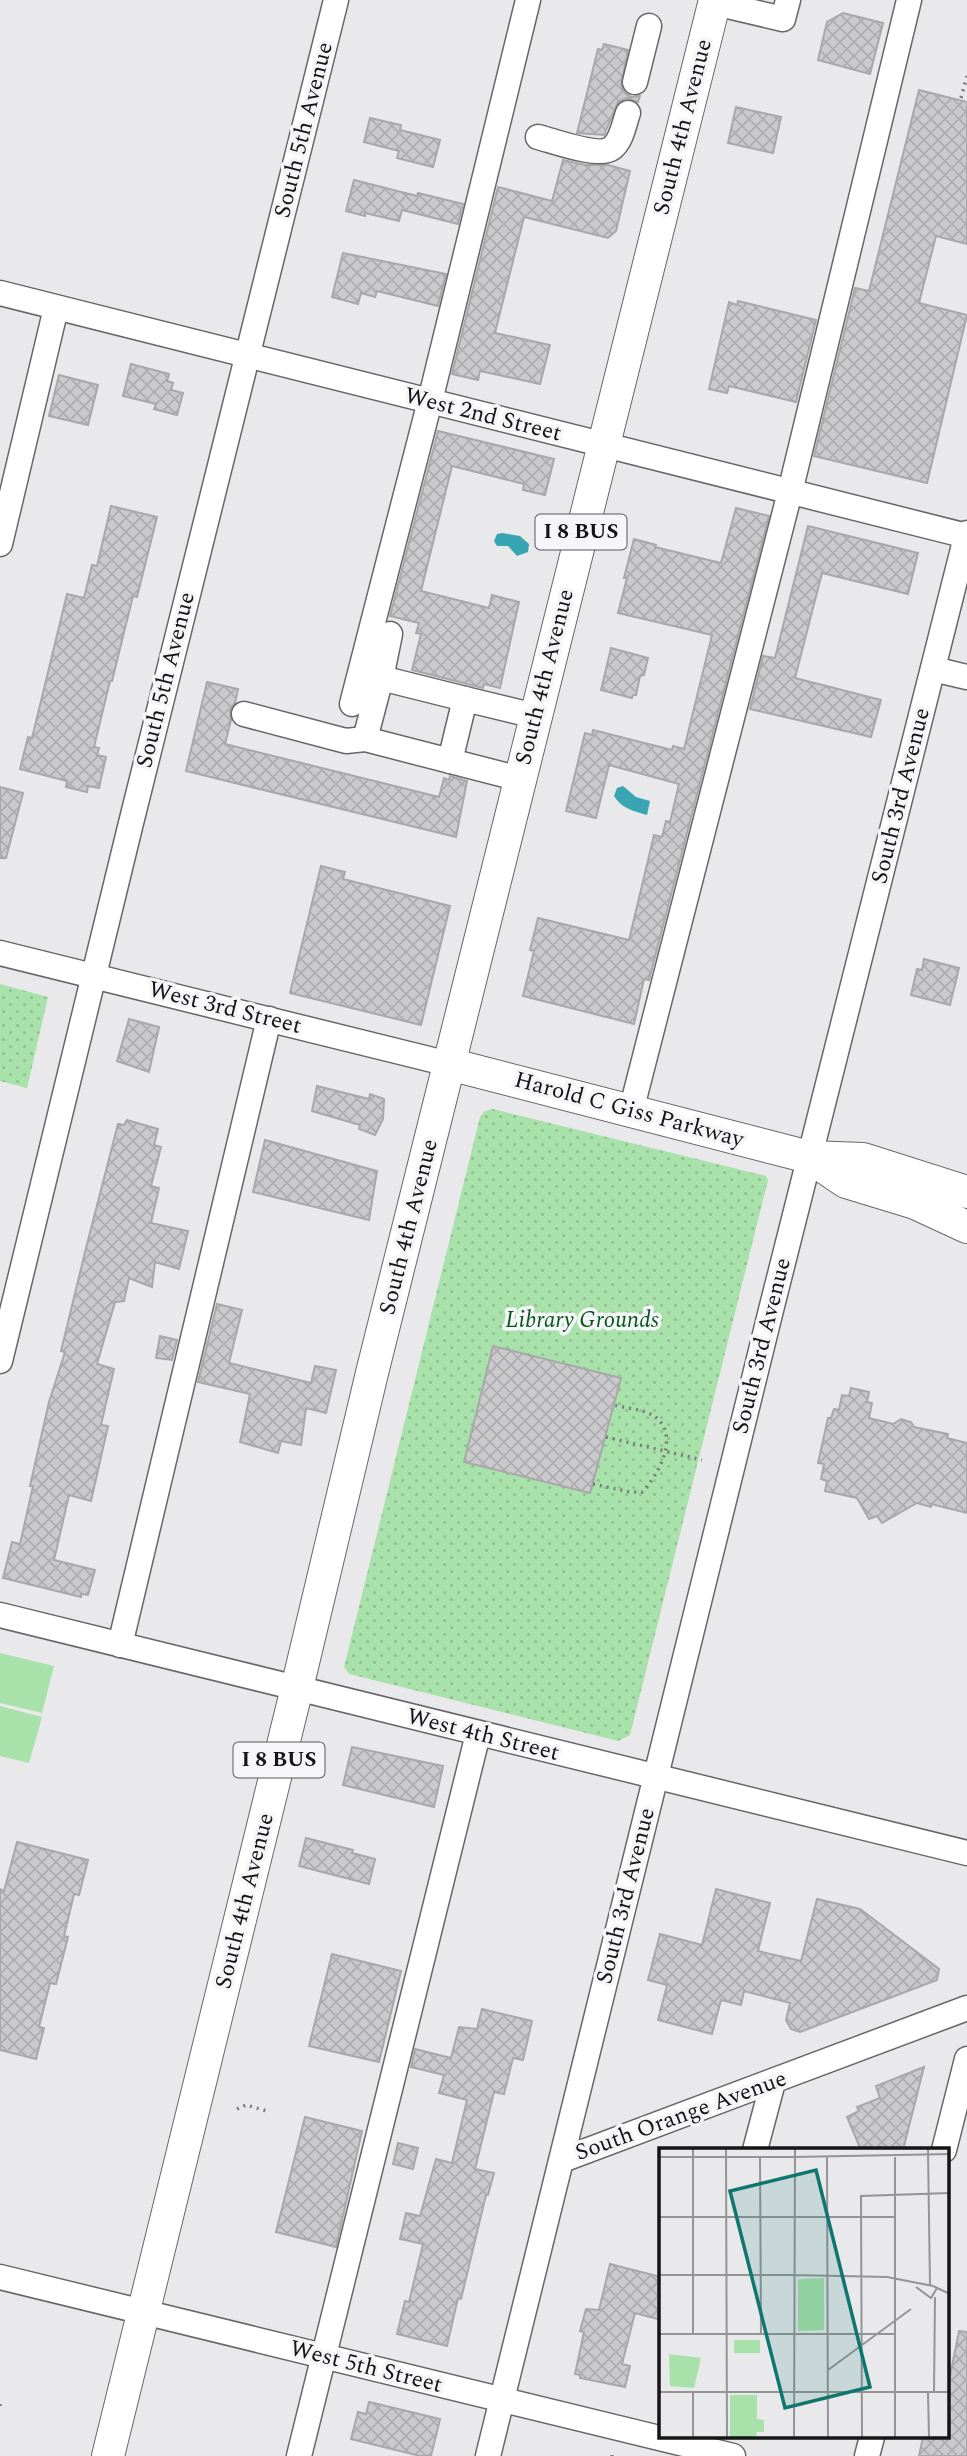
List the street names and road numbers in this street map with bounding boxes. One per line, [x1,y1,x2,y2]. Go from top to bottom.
street label: South 4th Avenue [644,35,722,219]
street label: South 5th Avenue [265,38,343,222]
street label: West 2nd Street [401,379,565,451]
road number: I 8 BUS [536,514,626,550]
street label: South 4th Avenue [506,585,584,769]
street label: South 5th Avenue [127,588,205,772]
street label: South 3rd Avenue [862,704,940,888]
street label: West 3rd Street [145,972,305,1044]
street label: Harold C Giss Parkway [510,1063,749,1158]
street label: South 4th Avenue [370,1135,448,1319]
street label: South 3rd Avenue [723,1254,801,1438]
street label: West 4th Street [403,1699,563,1771]
road number: I 8 BUS [233,1742,324,1778]
street label: South 3rd Avenue [587,1804,665,1988]
street label: South 4th Avenue [206,1809,284,1993]
street label: South Orange Avenue [570,2061,792,2171]
street label: West 5th Street [286,2331,446,2403]

